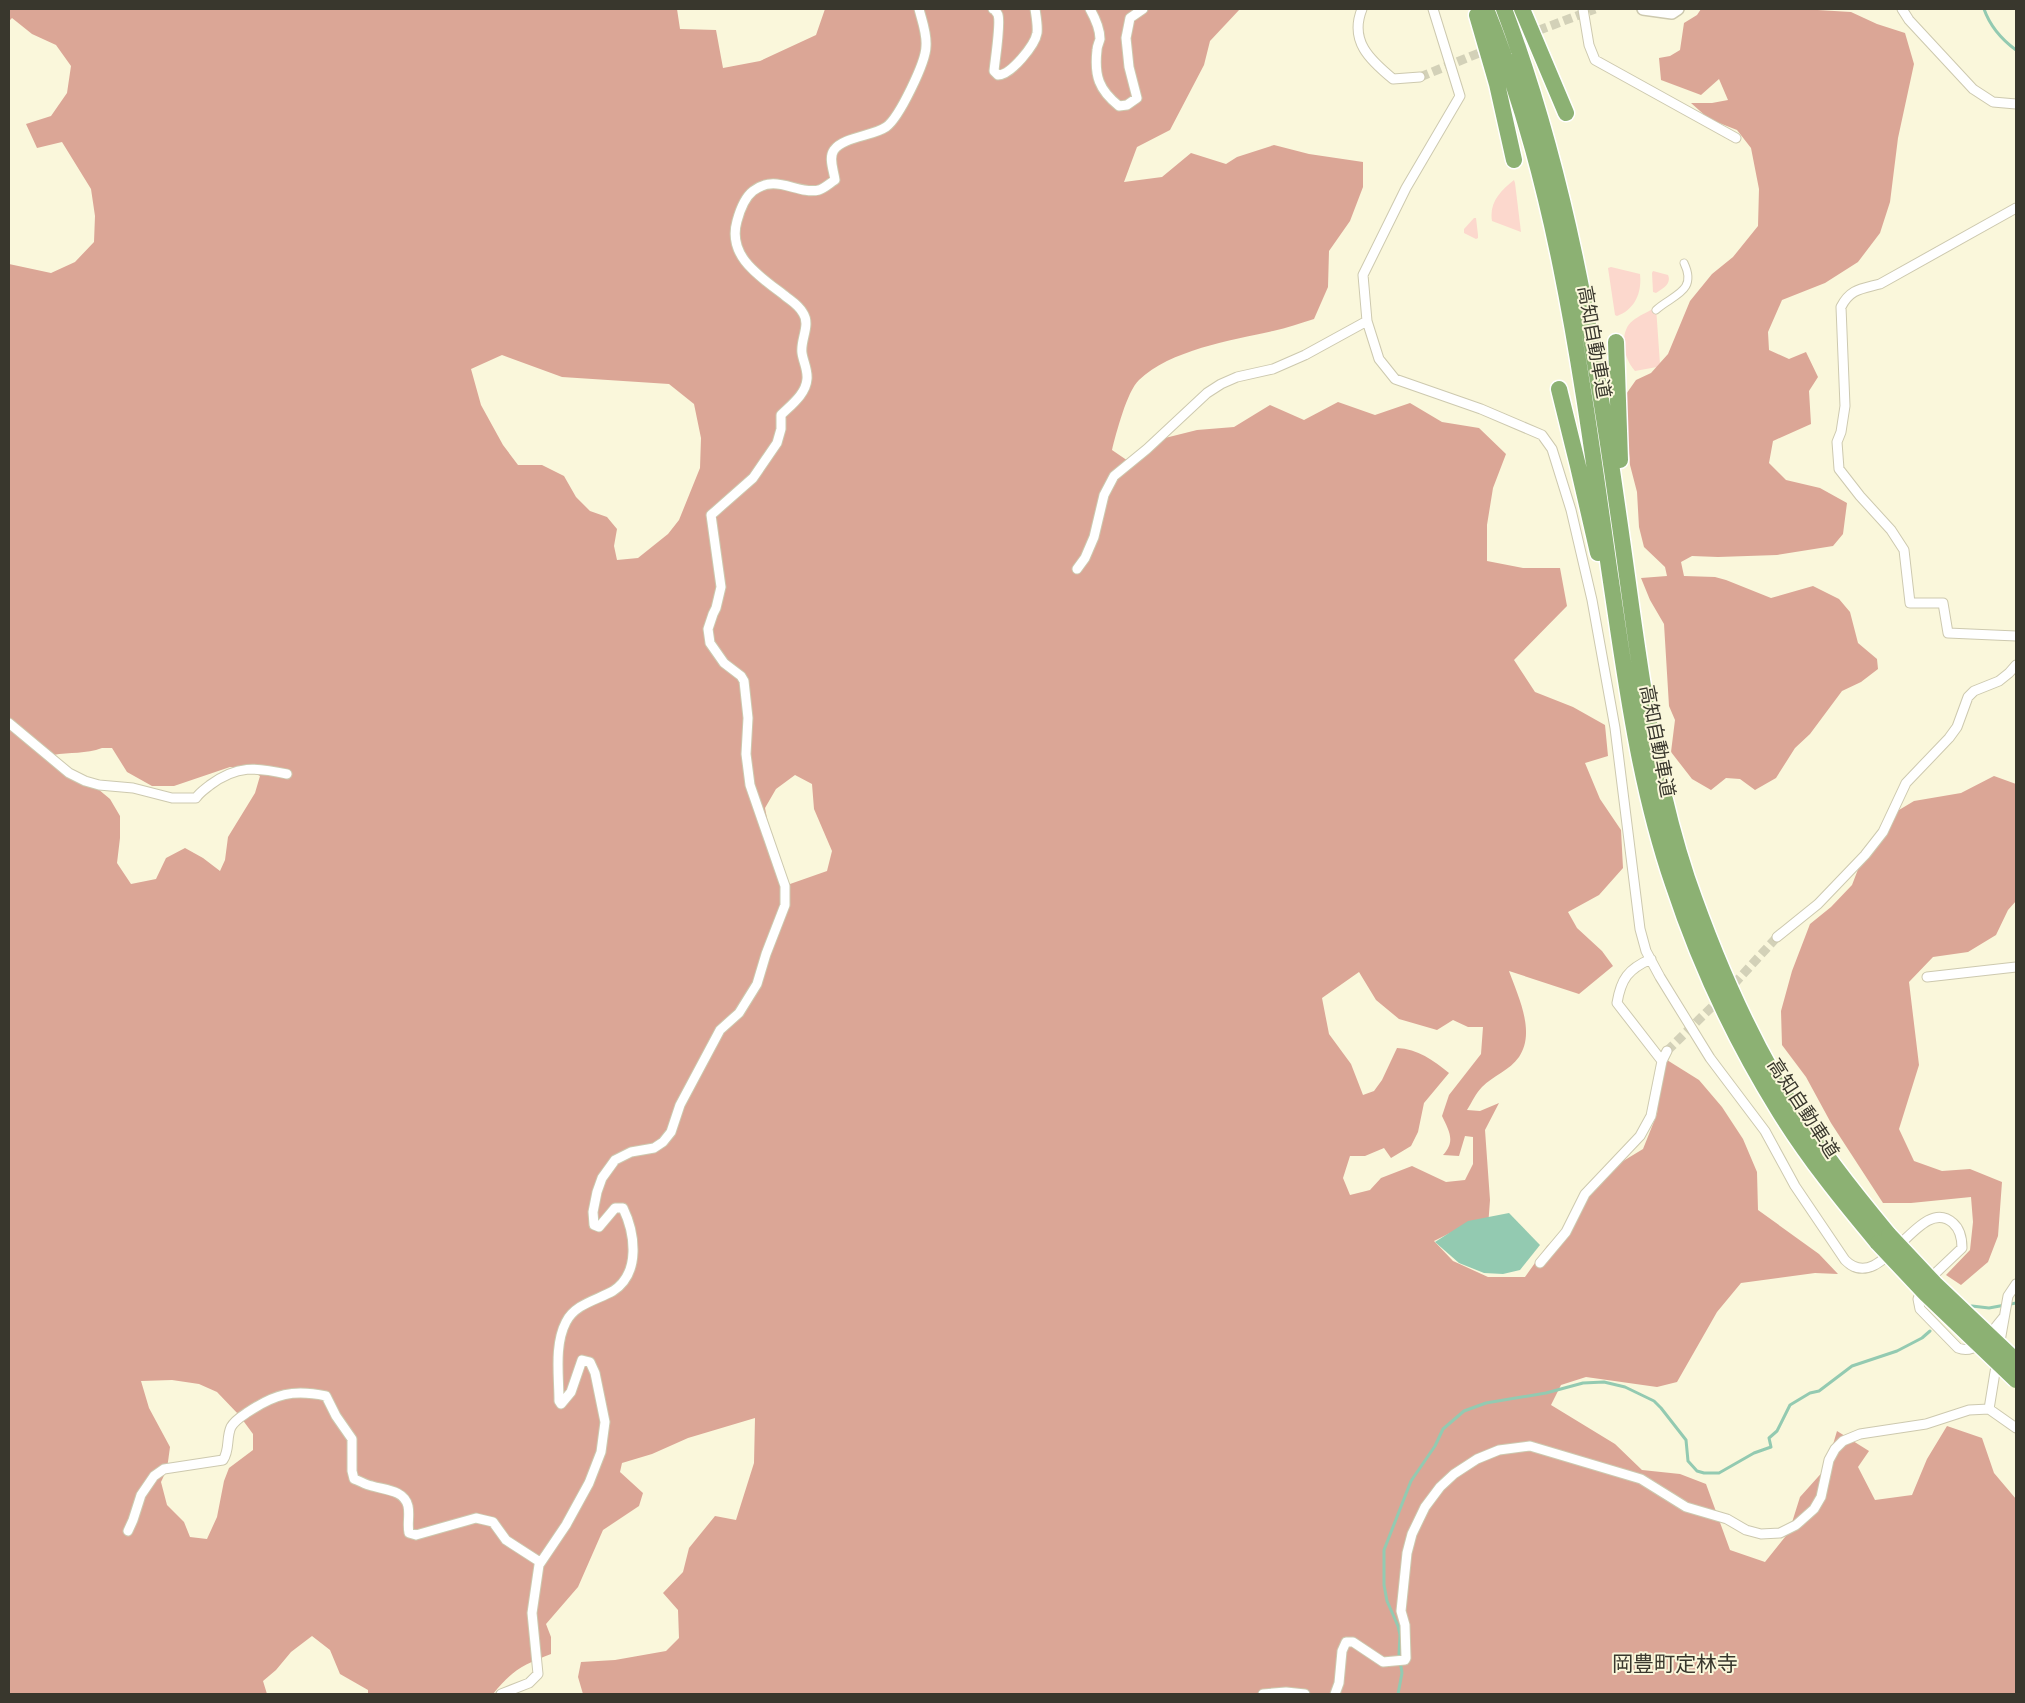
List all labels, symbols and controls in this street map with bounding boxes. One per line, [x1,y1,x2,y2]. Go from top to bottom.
street label: 高知自動車道 [1571,283,1620,401]
street label: 高知自動車道 [1633,682,1684,800]
street label: 高知自動車道 [1761,1052,1848,1163]
district label: 岡豊町定林寺 [1612,1647,1738,1679]

